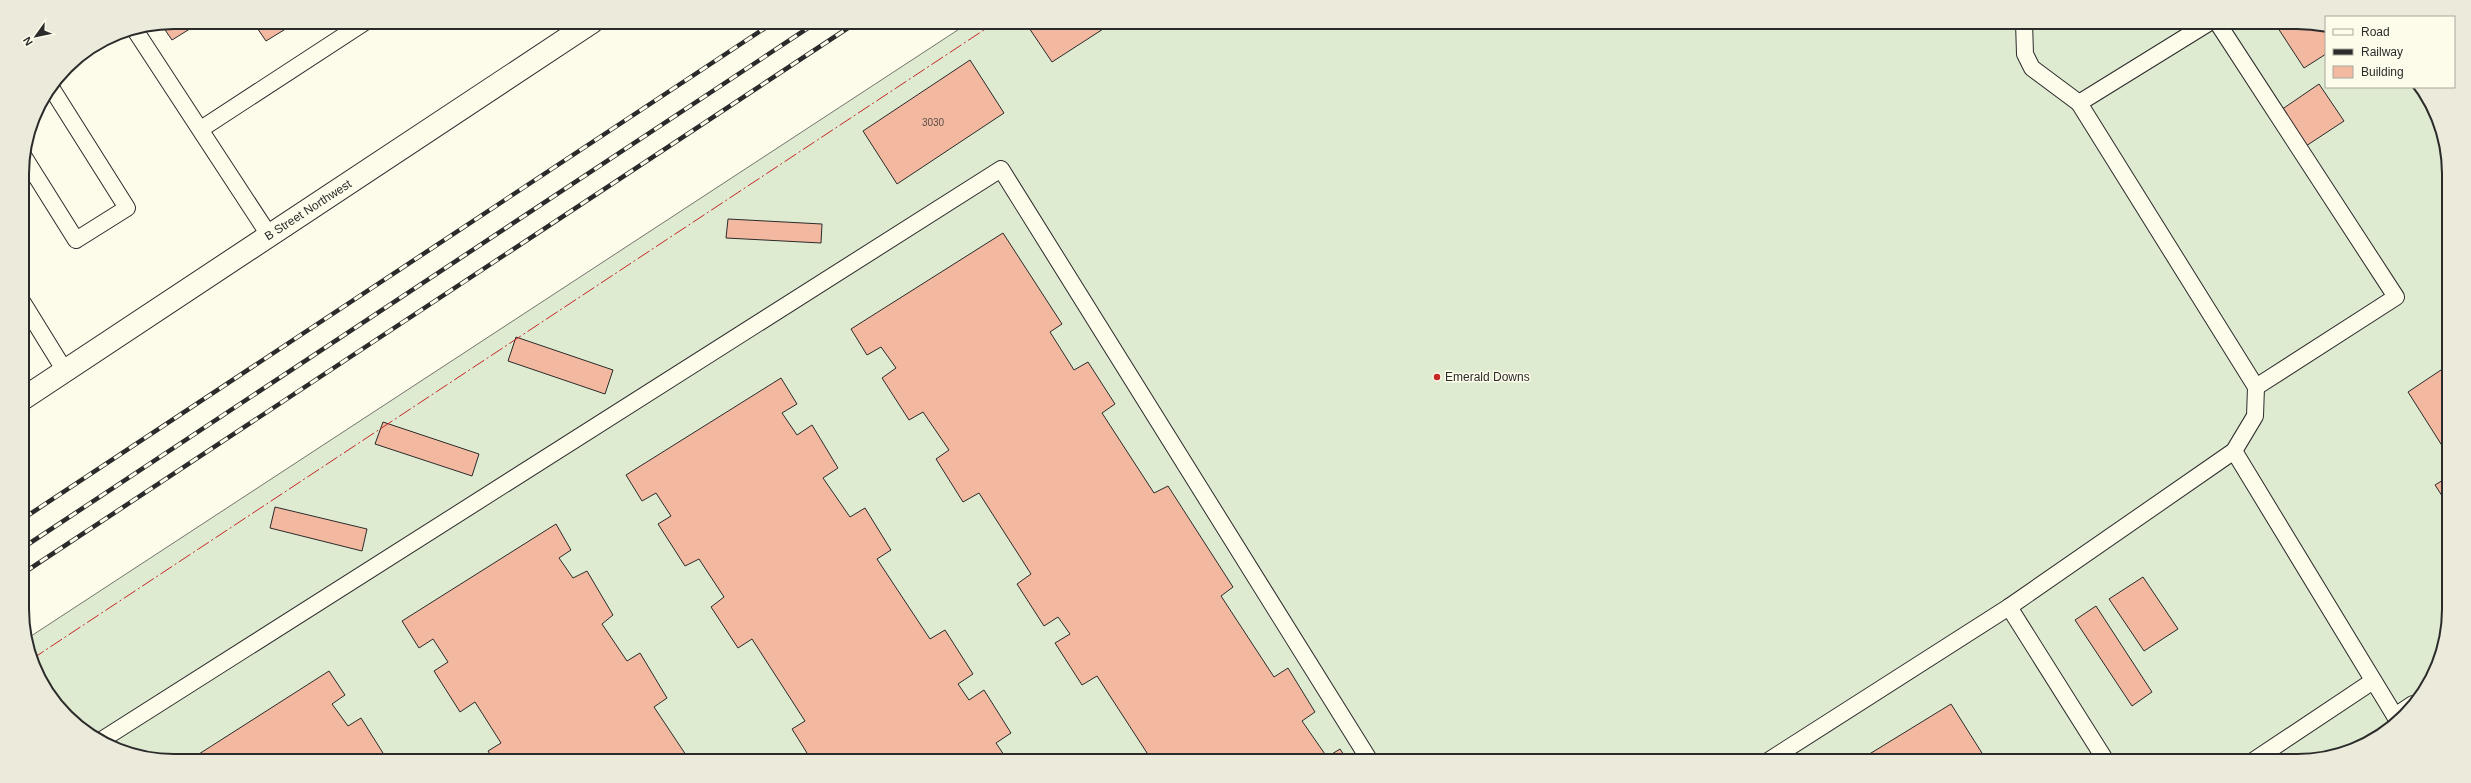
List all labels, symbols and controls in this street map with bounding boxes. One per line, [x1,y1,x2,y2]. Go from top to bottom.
north arrow [16,16,56,56]
legend [2325,16,2455,88]
text: Road [2361,25,2390,39]
text: N [20,35,35,48]
text: Railway [2361,45,2403,59]
text: Building [2361,65,2404,79]
house number: 3030 [922,117,945,128]
street label: B Street Northwest [262,176,355,243]
place label: Emerald Downs [1445,370,1530,384]
marker: Emerald Downs [1432,372,1442,382]

